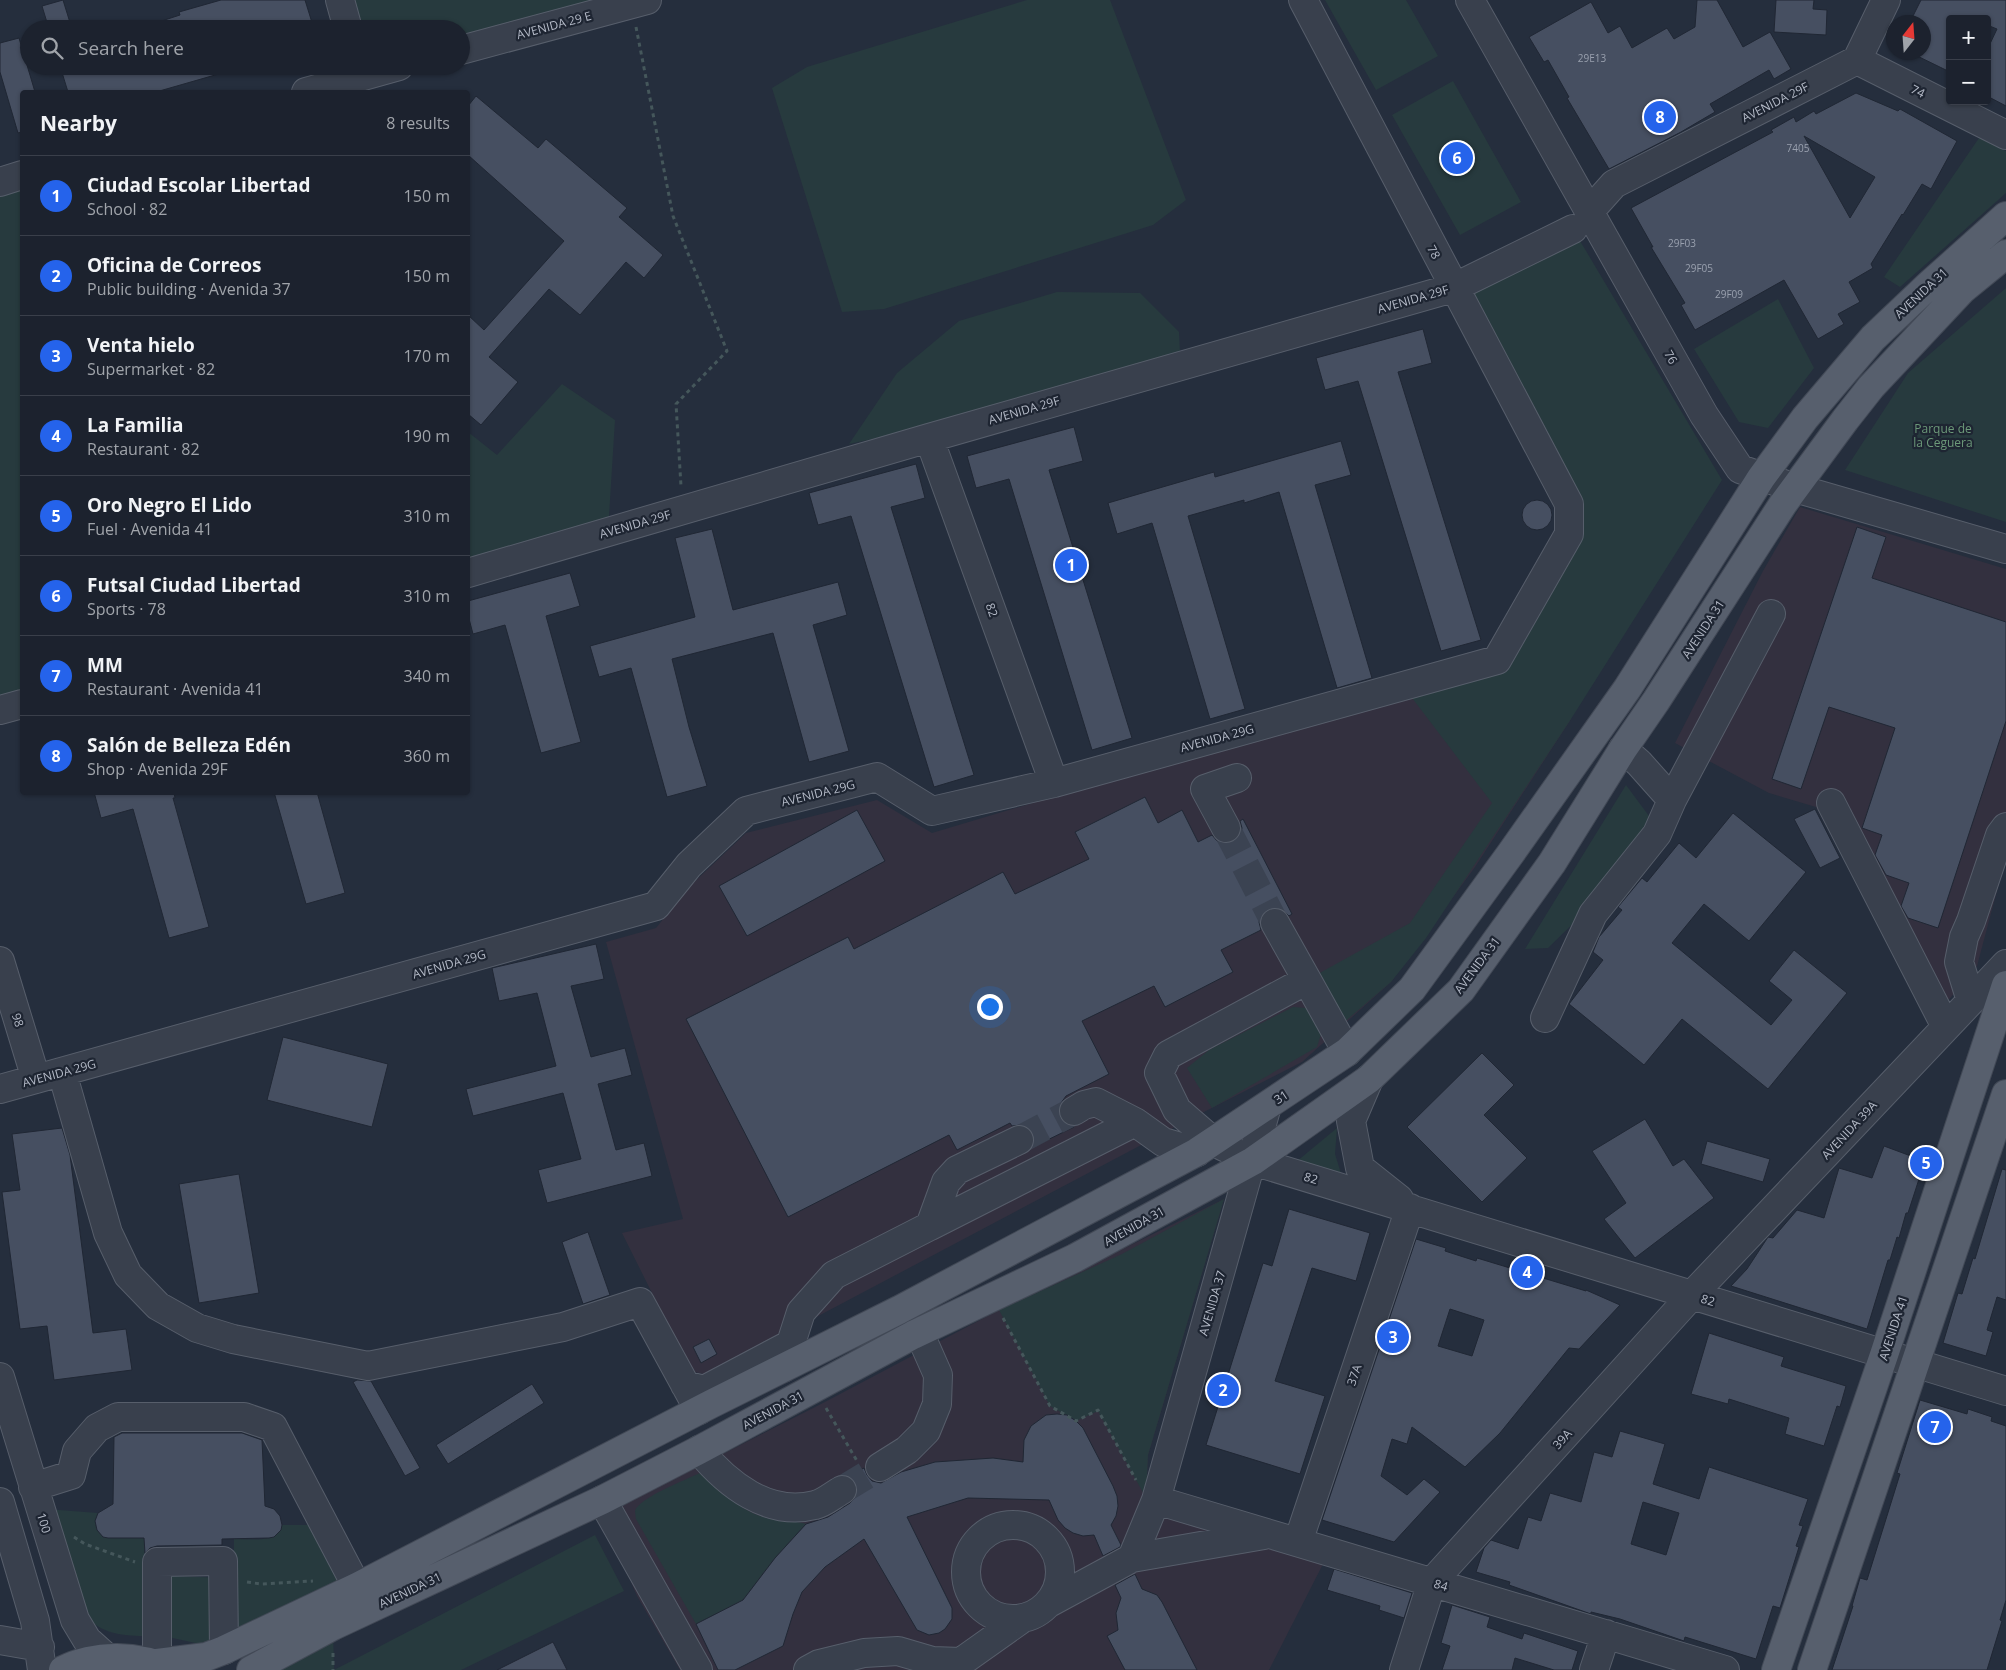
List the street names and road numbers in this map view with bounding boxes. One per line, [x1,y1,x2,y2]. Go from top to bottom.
street label: AVENIDA 29 E [515,7,593,43]
street label: AVENIDA 29F [1739,78,1811,126]
street label: 74 [1908,80,1928,102]
street label: 78 [1423,242,1445,262]
street label: AVENIDA 31 [1891,264,1951,322]
street label: AVENIDA 29F [1376,281,1450,317]
street label: 76 [1660,347,1682,367]
street label: AVENIDA 29F [987,392,1061,428]
street label: AVENIDA 29F [598,506,672,542]
street label: AVENIDA 31 [1678,596,1728,662]
street label: 82 [982,601,1002,619]
street label: AVENIDA 29G [1178,720,1256,756]
street label: AVENIDA 29G [779,776,857,810]
street label: AVENIDA 31 [1450,933,1504,997]
street label: AVENIDA 29G [410,945,488,983]
street label: 98 [8,1011,28,1029]
street label: AVENIDA 29G [20,1055,98,1091]
street label: 31 [1271,1086,1291,1108]
street label: AVENIDA 39A [1817,1097,1881,1163]
street label: 82 [1302,1168,1320,1188]
street label: AVENIDA 31 [1101,1202,1167,1250]
street label: AVENIDA 37 [1195,1268,1229,1338]
street label: 82 [1699,1290,1717,1310]
street label: AVENIDA 41 [1875,1294,1911,1362]
street label: 37A [1342,1362,1366,1388]
street label: AVENIDA 31 [739,1387,807,1433]
street label: 39A [1549,1425,1576,1453]
street label: 100 [33,1511,55,1535]
street label: AVENIDA 31 [376,1568,444,1612]
street label: 84 [1432,1575,1450,1595]

